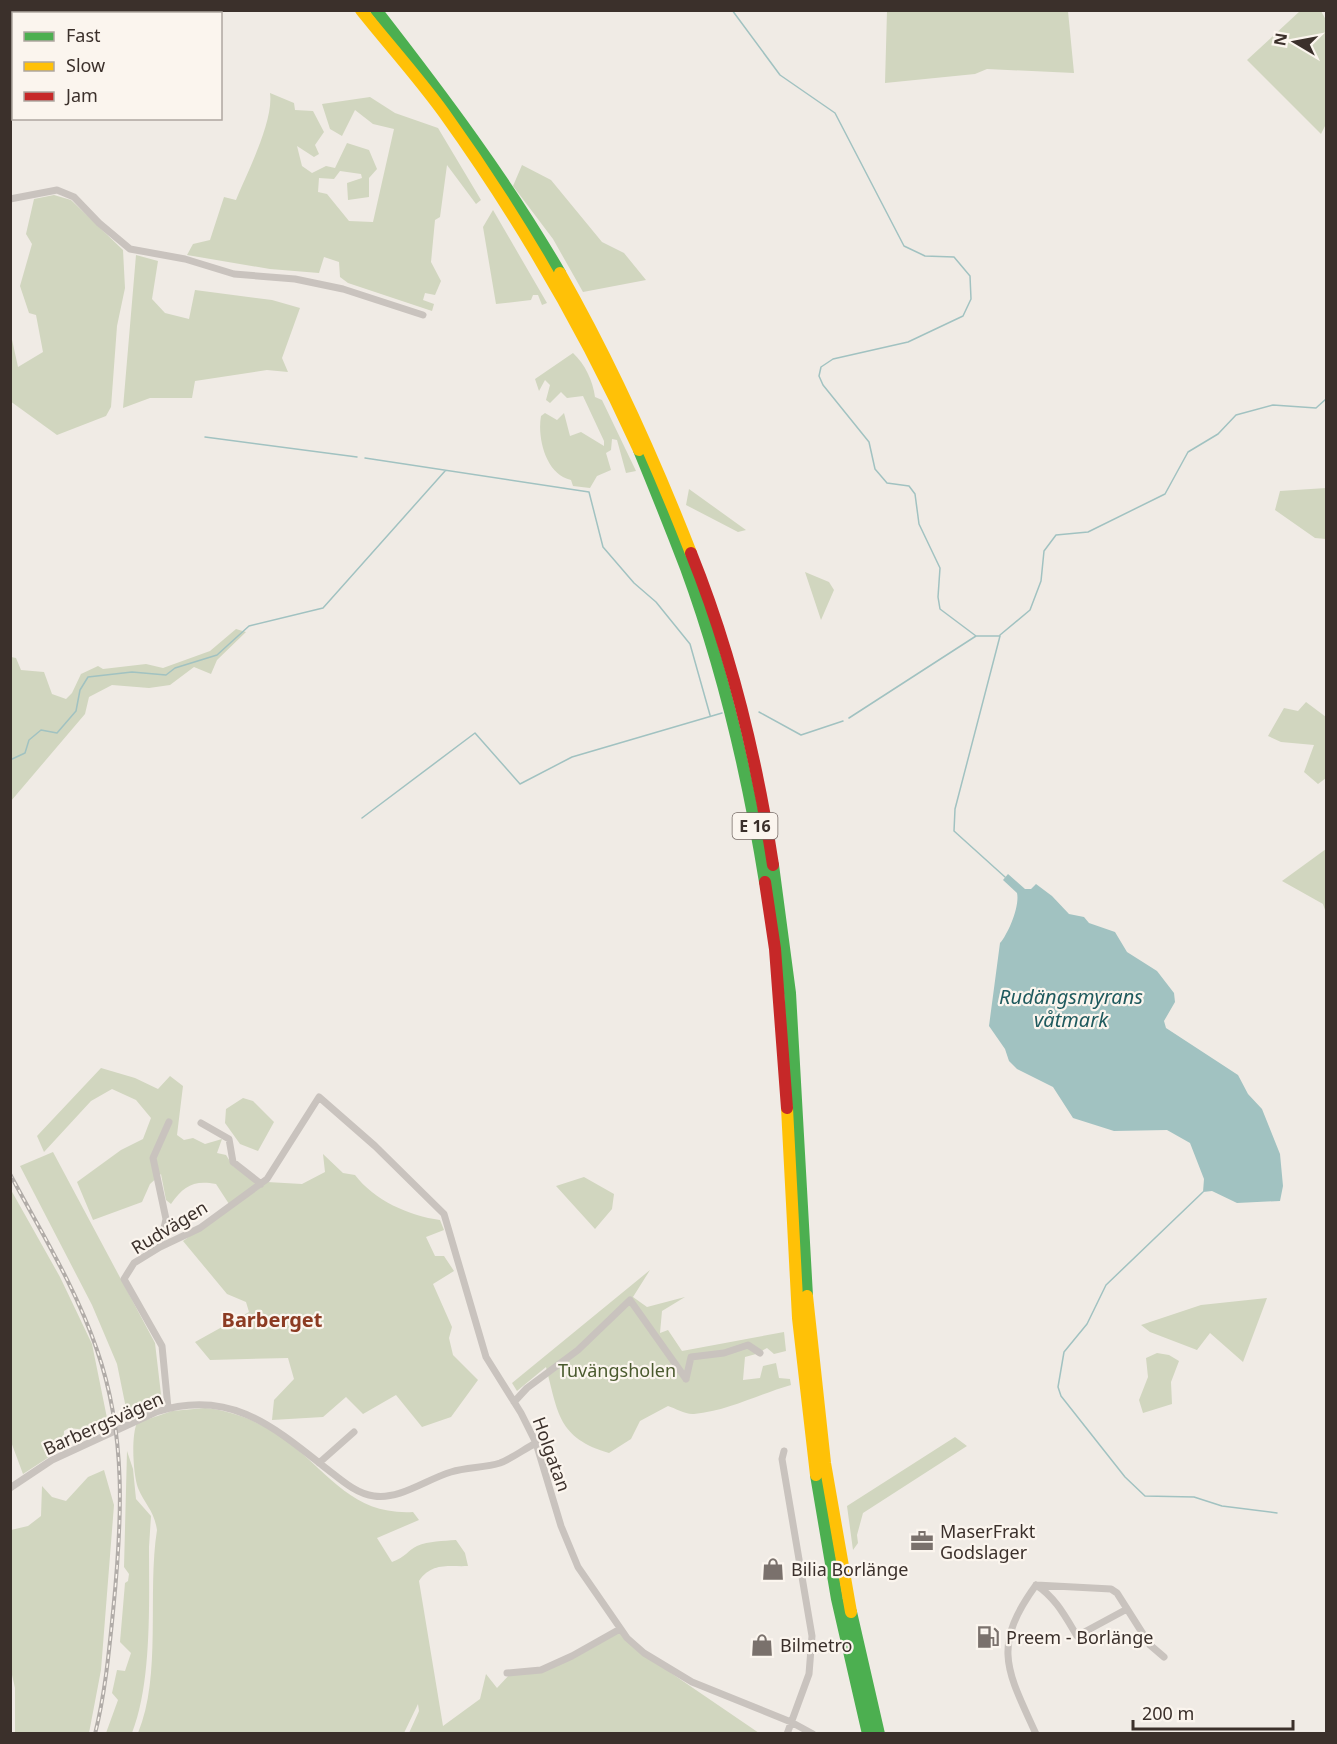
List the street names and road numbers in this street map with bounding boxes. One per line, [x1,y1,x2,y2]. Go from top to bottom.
road number: E 16 [732,813,777,839]
street label: Rudvägen [126,1195,212,1259]
street label: Barbergsvägen [39,1386,167,1460]
street label: Holgatan [527,1413,577,1495]

